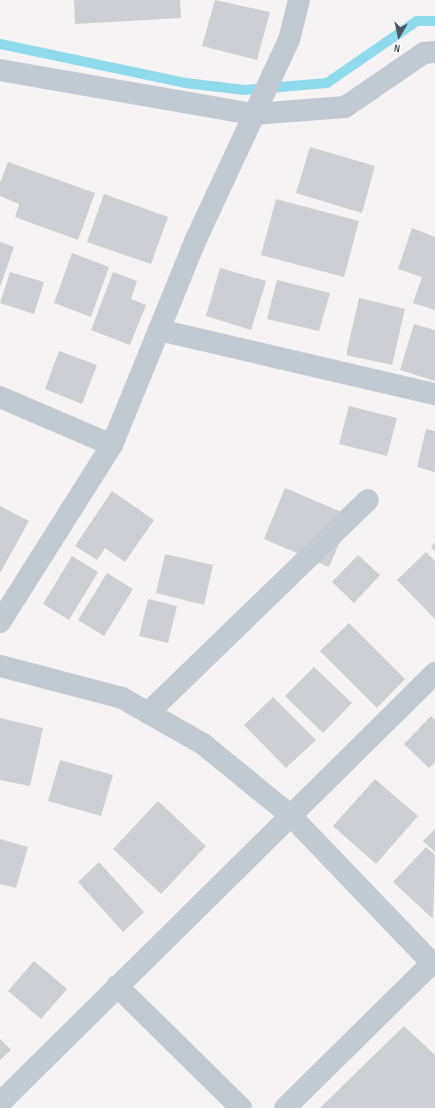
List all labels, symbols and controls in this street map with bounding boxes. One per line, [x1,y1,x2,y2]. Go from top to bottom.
north arrow [379,16,419,56]
text: N [393,41,401,55]

